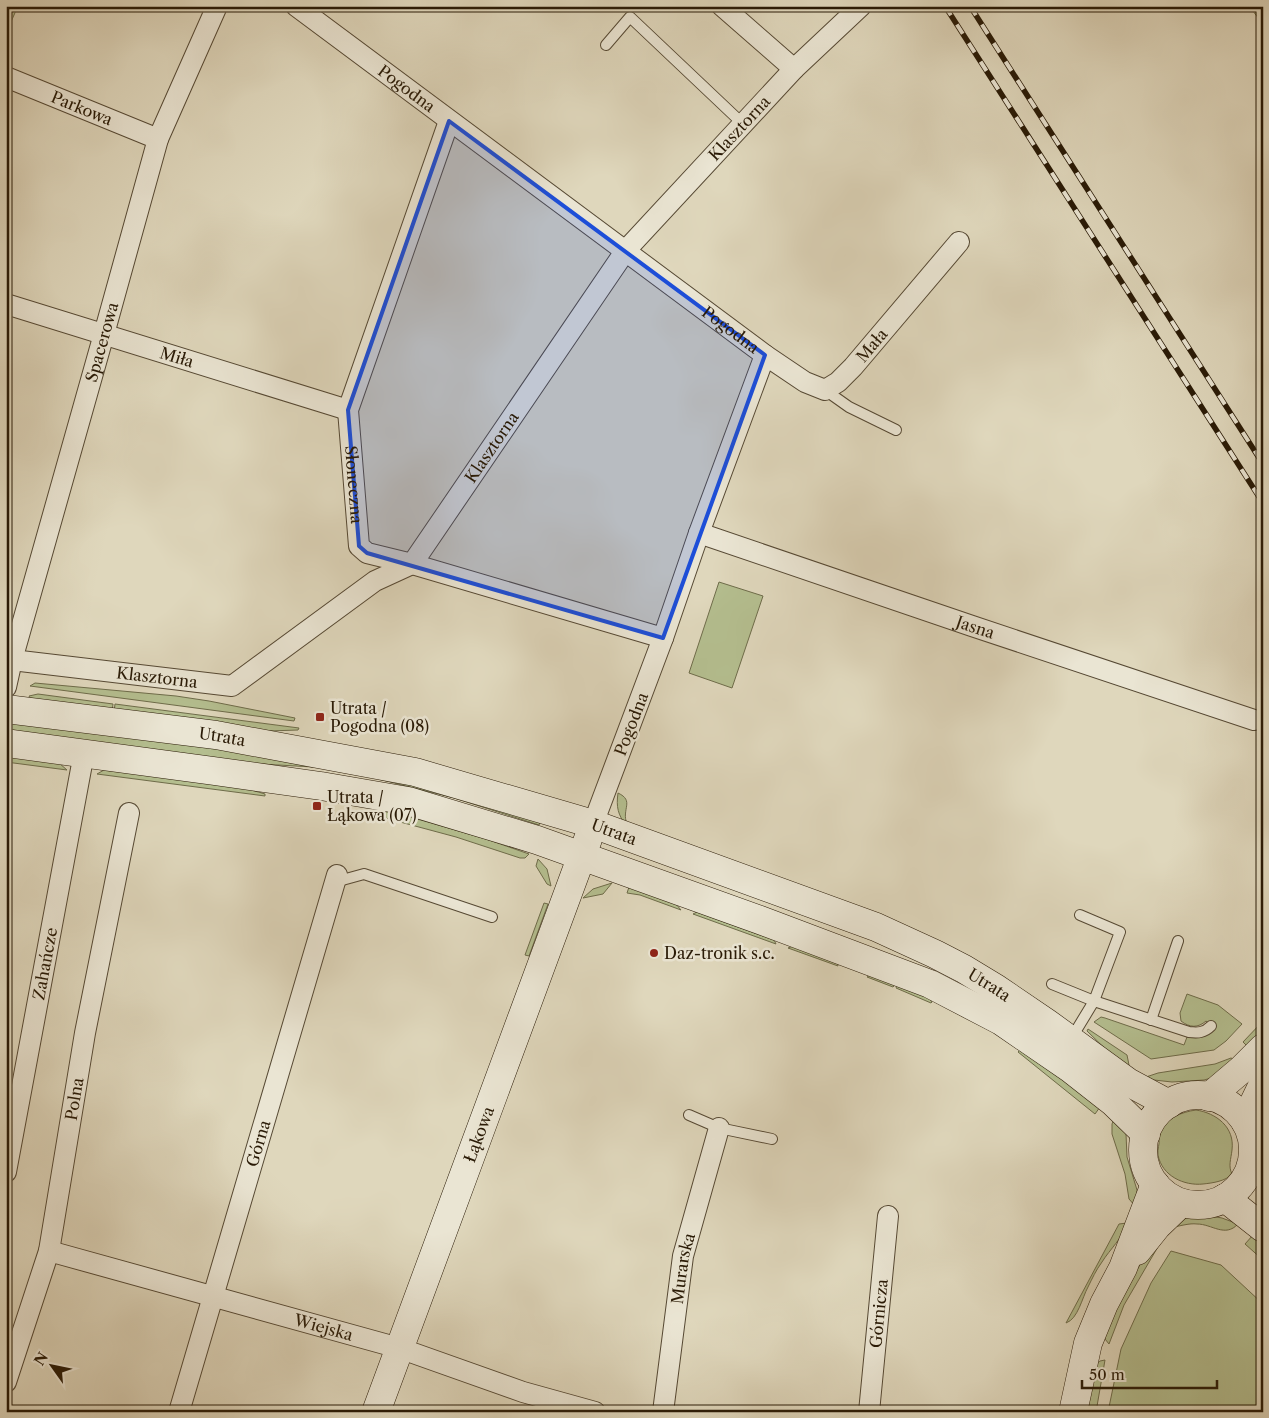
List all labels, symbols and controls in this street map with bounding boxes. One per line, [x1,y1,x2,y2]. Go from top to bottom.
street label: Pogodna [374,61,440,117]
street label: Parkowa [48,86,116,130]
street label: Klasztorna [704,91,775,165]
street label: Spacerowa [81,299,123,384]
street label: Pogodna [698,302,764,358]
street label: Mała [852,324,892,366]
street label: Miła [158,342,197,372]
street label: Klasztorna [460,407,523,487]
street label: Słoneczna [341,445,367,525]
street label: Jasna [951,610,998,643]
street label: Klasztorna [115,662,199,692]
street label: Pogodna [610,689,652,759]
place label: Utrata / Pogodna (08) [330,698,429,736]
marker: Utrata / Pogodna (08) [314,711,326,723]
street label: Utrata [198,723,248,750]
place label: Utrata / Łąkowa (07) [327,787,417,825]
marker: Utrata / Łąkowa (07) [311,800,323,812]
street label: Utrata [589,814,640,849]
street label: Zahańcze [28,926,61,1001]
place label: Daz-tronik s.c. [664,943,775,963]
marker: Daz-tronik s.c. [648,947,660,959]
street label: Utrata [964,964,1015,1006]
street label: Polna [61,1075,88,1122]
street label: Łąkowa [459,1103,498,1165]
street label: Górna [242,1117,275,1169]
street label: Murarska [667,1230,699,1305]
street label: Górnicza [865,1277,892,1349]
street label: Wiejska [291,1309,356,1345]
north arrow [28,1340,78,1390]
text: N [30,1349,52,1369]
scale bar [1082,1358,1216,1390]
text: 50 m [1089,1365,1125,1384]

